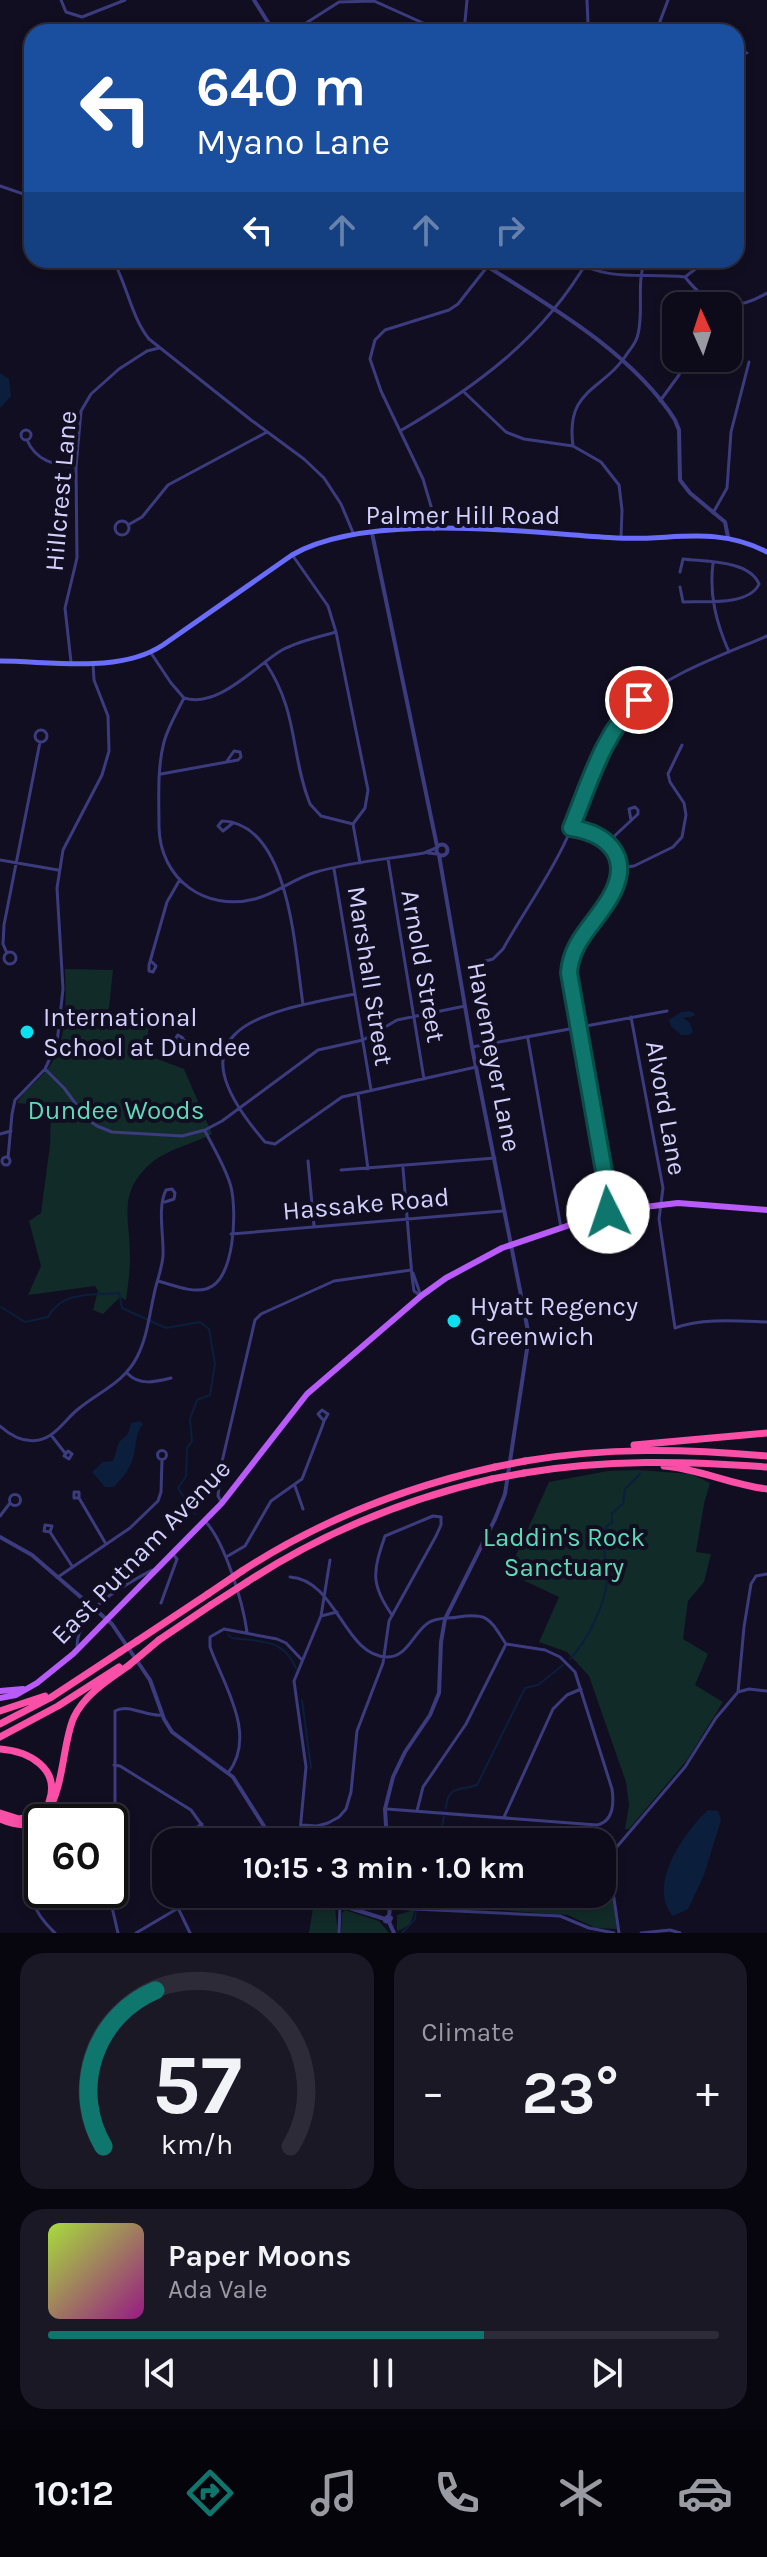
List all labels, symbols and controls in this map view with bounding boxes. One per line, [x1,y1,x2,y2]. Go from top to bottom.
text: 640 m [196,54,366,119]
icon: left [64,56,168,160]
text: Myano Lane [196,121,390,163]
icon: left [236,208,280,252]
icon: ahead [320,208,364,252]
icon: ahead [404,208,448,252]
icon: right [488,208,532,252]
north arrow [662,292,742,372]
map controls [662,292,742,372]
street label: Hillcrest Lane [39,409,83,573]
street label: Palmer Hill Road [366,500,560,531]
pin [605,666,673,734]
icon: arrive [617,678,661,722]
street label: Marshall Street [340,884,400,1068]
street label: Arnold Street [394,887,452,1045]
street label: Havemeyer Lane [460,960,528,1154]
place label: International School at Dundee [43,1002,251,1063]
marker: International School at Dundee [18,1023,36,1041]
street label: Alvord Lane [639,1038,693,1178]
park label: Dundee Woods [28,1095,204,1126]
position arrow [566,1170,650,1254]
street label: Hassake Road [281,1181,451,1227]
place label: Hyatt Regency Greenwich [470,1291,638,1352]
marker: Hyatt Regency Greenwich [445,1312,463,1330]
street label: East Putnam Avenue [45,1453,237,1651]
park label: Laddin's Rock Sanctuary [483,1522,645,1583]
speed limit sign: 60 [24,1804,128,1908]
text: 10:15 · 3 min · 1.0 km [243,1850,525,1886]
text: Climate [422,2017,514,2048]
text: 57 [152,2037,242,2134]
text: 23° [522,2058,619,2128]
text: − [422,2067,445,2118]
text: + [696,2067,719,2118]
text: km/h [161,2128,233,2161]
text: Paper Moons [168,2238,351,2274]
text: Ada Vale [168,2274,268,2305]
icon: previous [138,2351,182,2395]
icon: pause [361,2351,405,2395]
icon: next [585,2351,629,2395]
icon: directions [182,2465,238,2521]
icon: music [306,2465,362,2521]
icon: phone [429,2465,485,2521]
icon: climate [553,2465,609,2521]
icon: car [677,2465,733,2521]
text: 10:12 [34,2472,114,2514]

